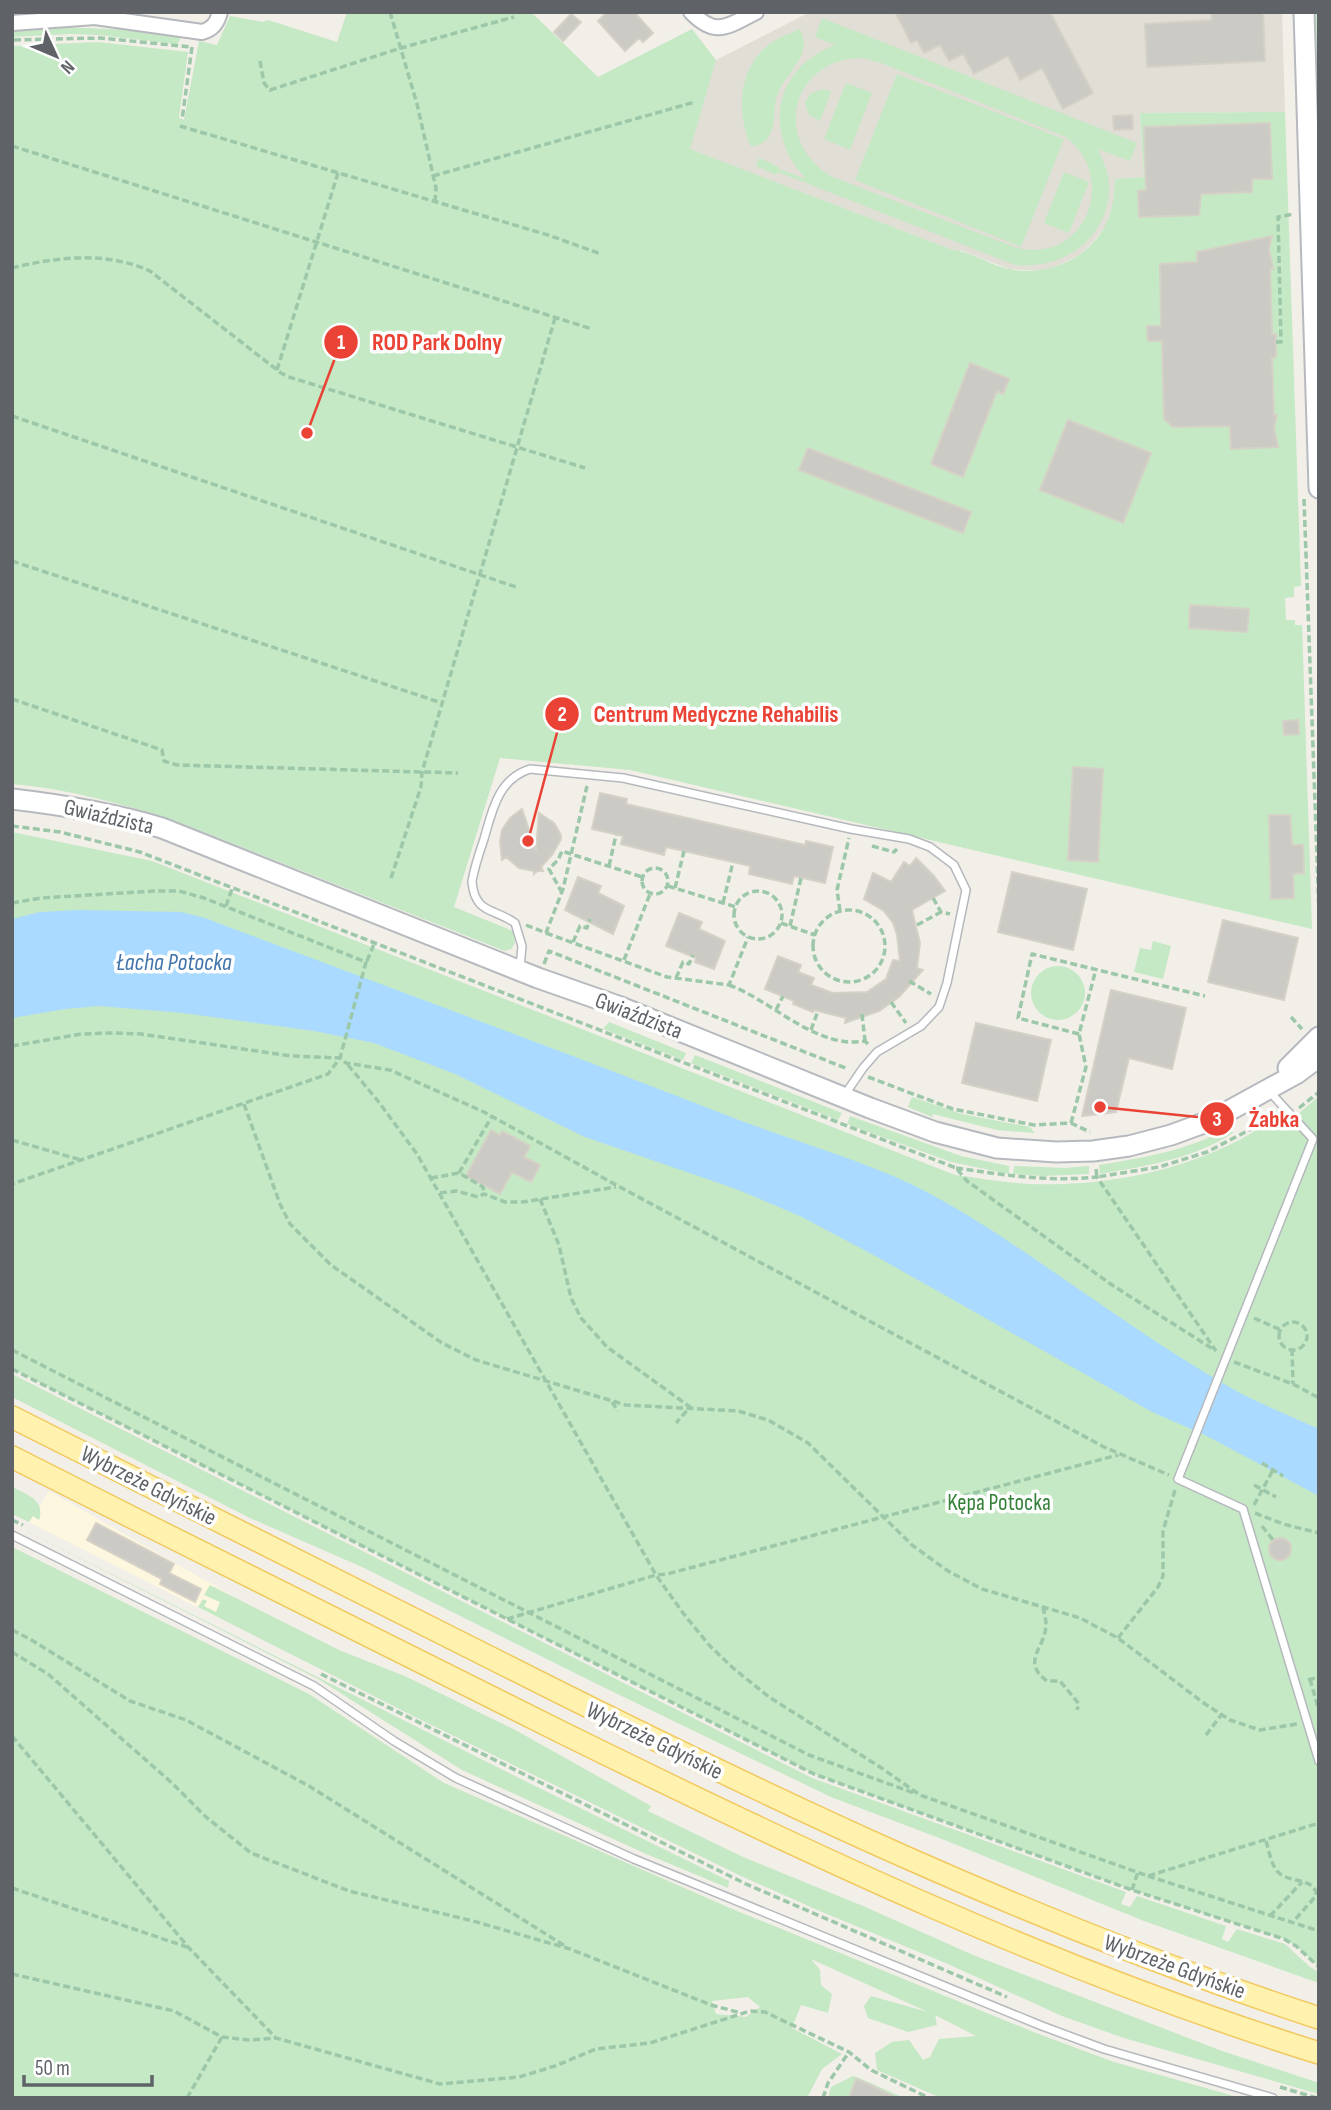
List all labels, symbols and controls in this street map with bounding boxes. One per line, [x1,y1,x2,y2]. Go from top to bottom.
north arrow [21,21,91,91]
text: N [55,55,79,78]
callout: ROD Park Dolny [323,319,517,364]
text: ROD Park Dolny [372,328,502,357]
text: 1 [337,330,345,355]
callout: Centrum Medyczne Rehabilis [545,691,853,736]
text: Centrum Medyczne Rehabilis [593,700,839,729]
text: 2 [557,702,567,727]
street label: Gwiaździsta [61,793,156,841]
water label: Łacha Potocka [116,948,232,977]
street label: Gwiaździsta [591,987,686,1045]
callout: Żabka [1199,1096,1313,1141]
text: Żabka [1249,1105,1299,1134]
text: 3 [1212,1107,1222,1132]
street label: Wybrzeże Gdyńskie [76,1440,221,1532]
park label: Kępa Potocka [947,1489,1051,1517]
street label: Wybrzeże Gdyńskie [582,1696,727,1786]
street label: Wybrzeże Gdyńskie [1100,1928,1249,2005]
scale bar [24,2044,152,2088]
text: 50 m [35,2056,70,2081]

